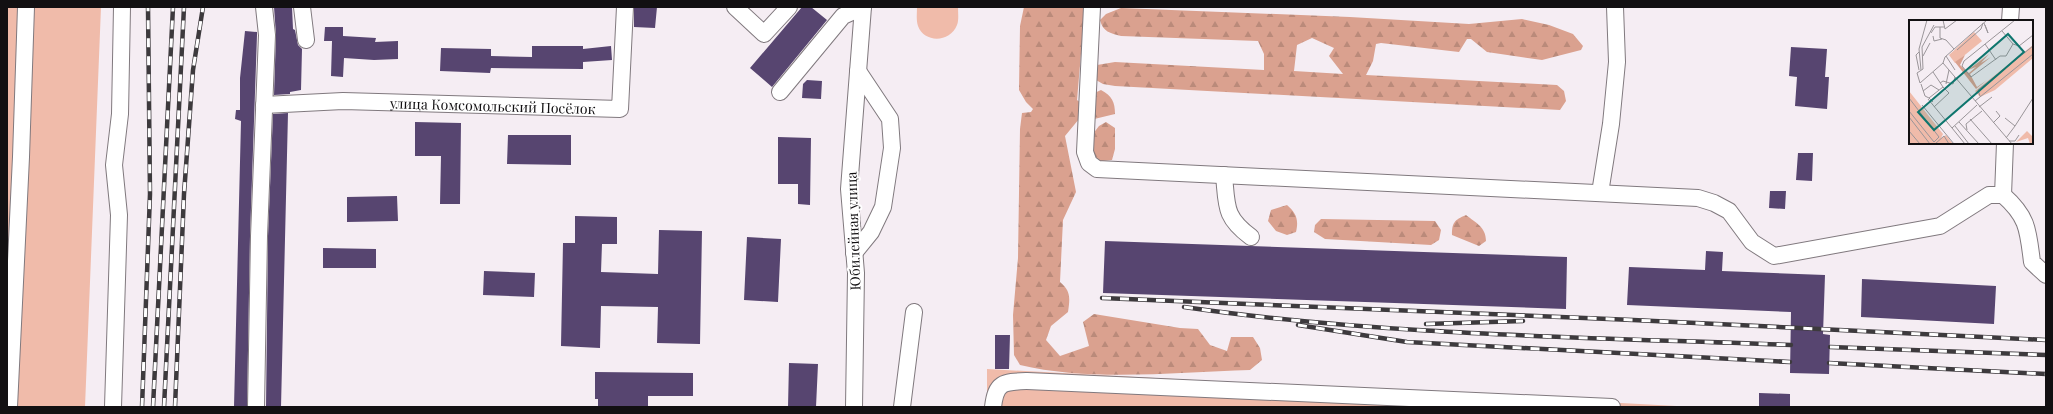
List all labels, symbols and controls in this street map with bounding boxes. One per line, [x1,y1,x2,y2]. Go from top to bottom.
inset map [1909,20,2033,144]
street label: улица Комсомольский Посёлок [389,93,596,118]
street label: Юбилейная улица [841,171,865,291]

